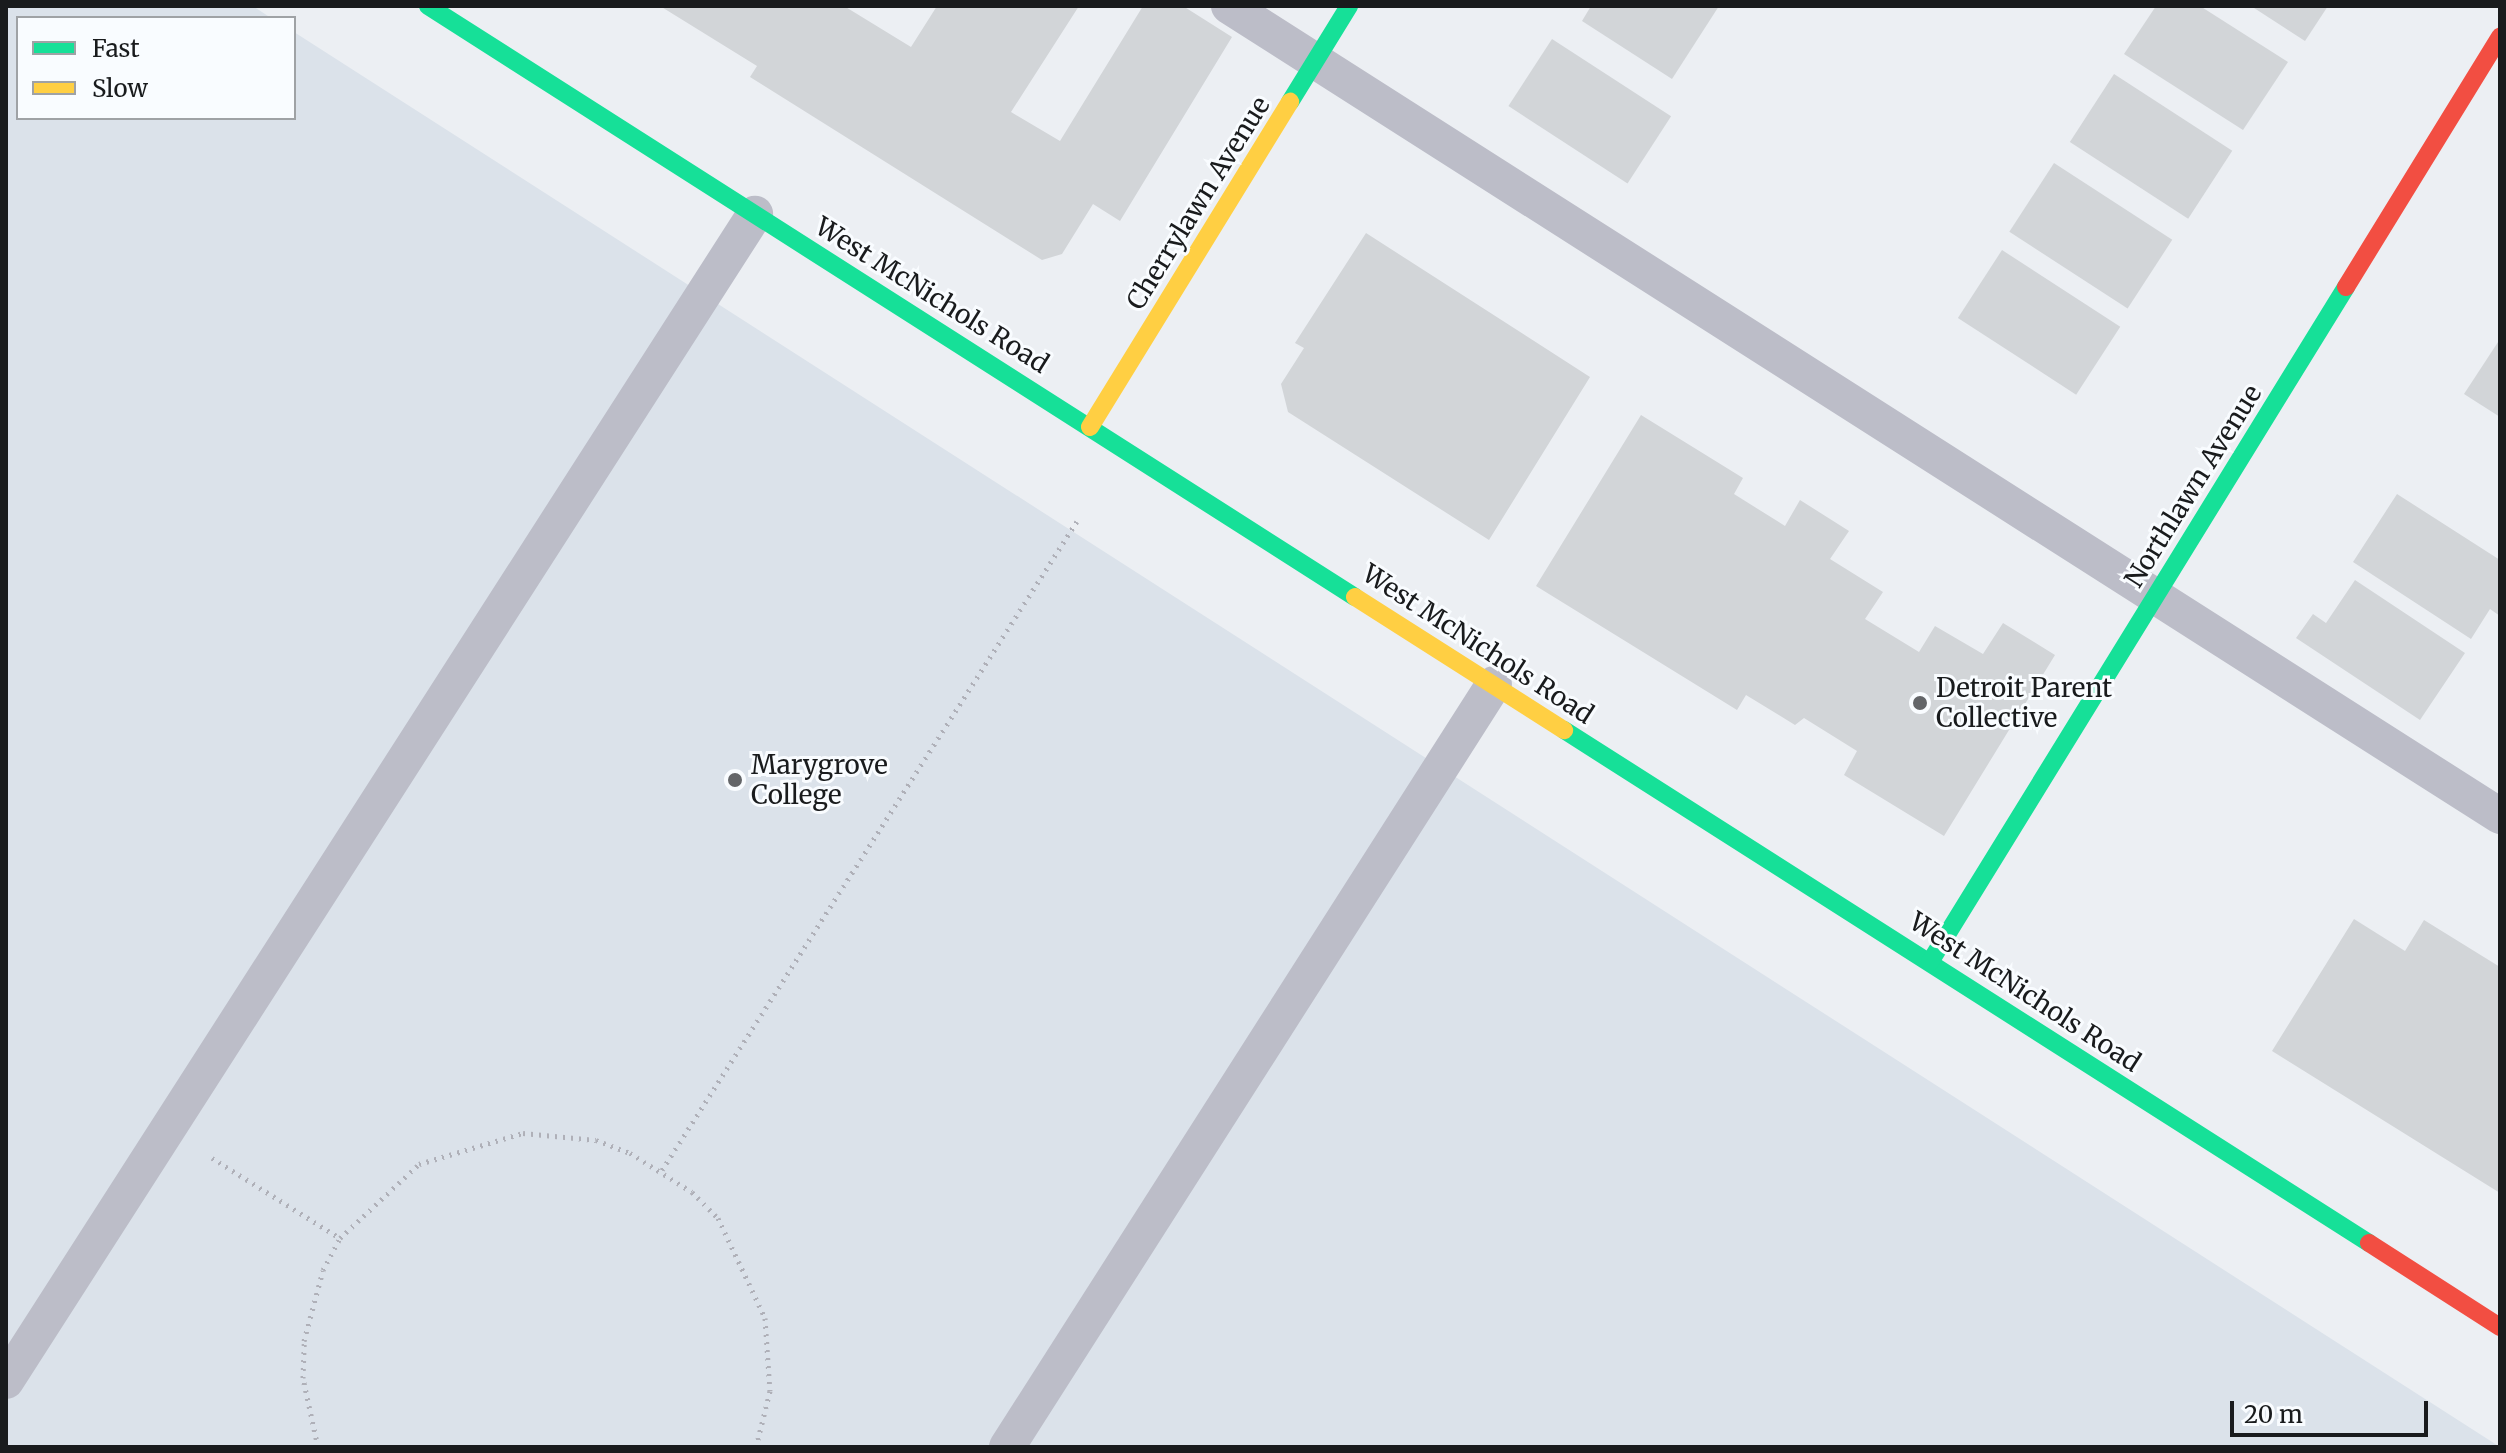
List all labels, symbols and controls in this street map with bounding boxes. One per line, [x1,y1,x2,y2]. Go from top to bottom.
legend [16,16,296,120]
text: Fast [92,33,140,64]
text: Slow [92,73,148,104]
street label: Cherrylawn Avenue [1120,91,1276,315]
street label: West McNichols Road [810,210,1054,380]
street label: Northlawn Avenue [2118,379,2268,593]
street label: West McNichols Road [1357,558,1599,730]
place label: Detroit Parent Collective [1936,672,2112,734]
marker: Detroit Parent Collective [1911,694,1929,712]
place label: Marygrove College [751,749,888,810]
marker: Marygrove College [726,771,744,789]
street label: West McNichols Road [1904,906,2146,1078]
scale bar [2234,1385,2432,1435]
text: 20 m [2244,1399,2303,1430]

